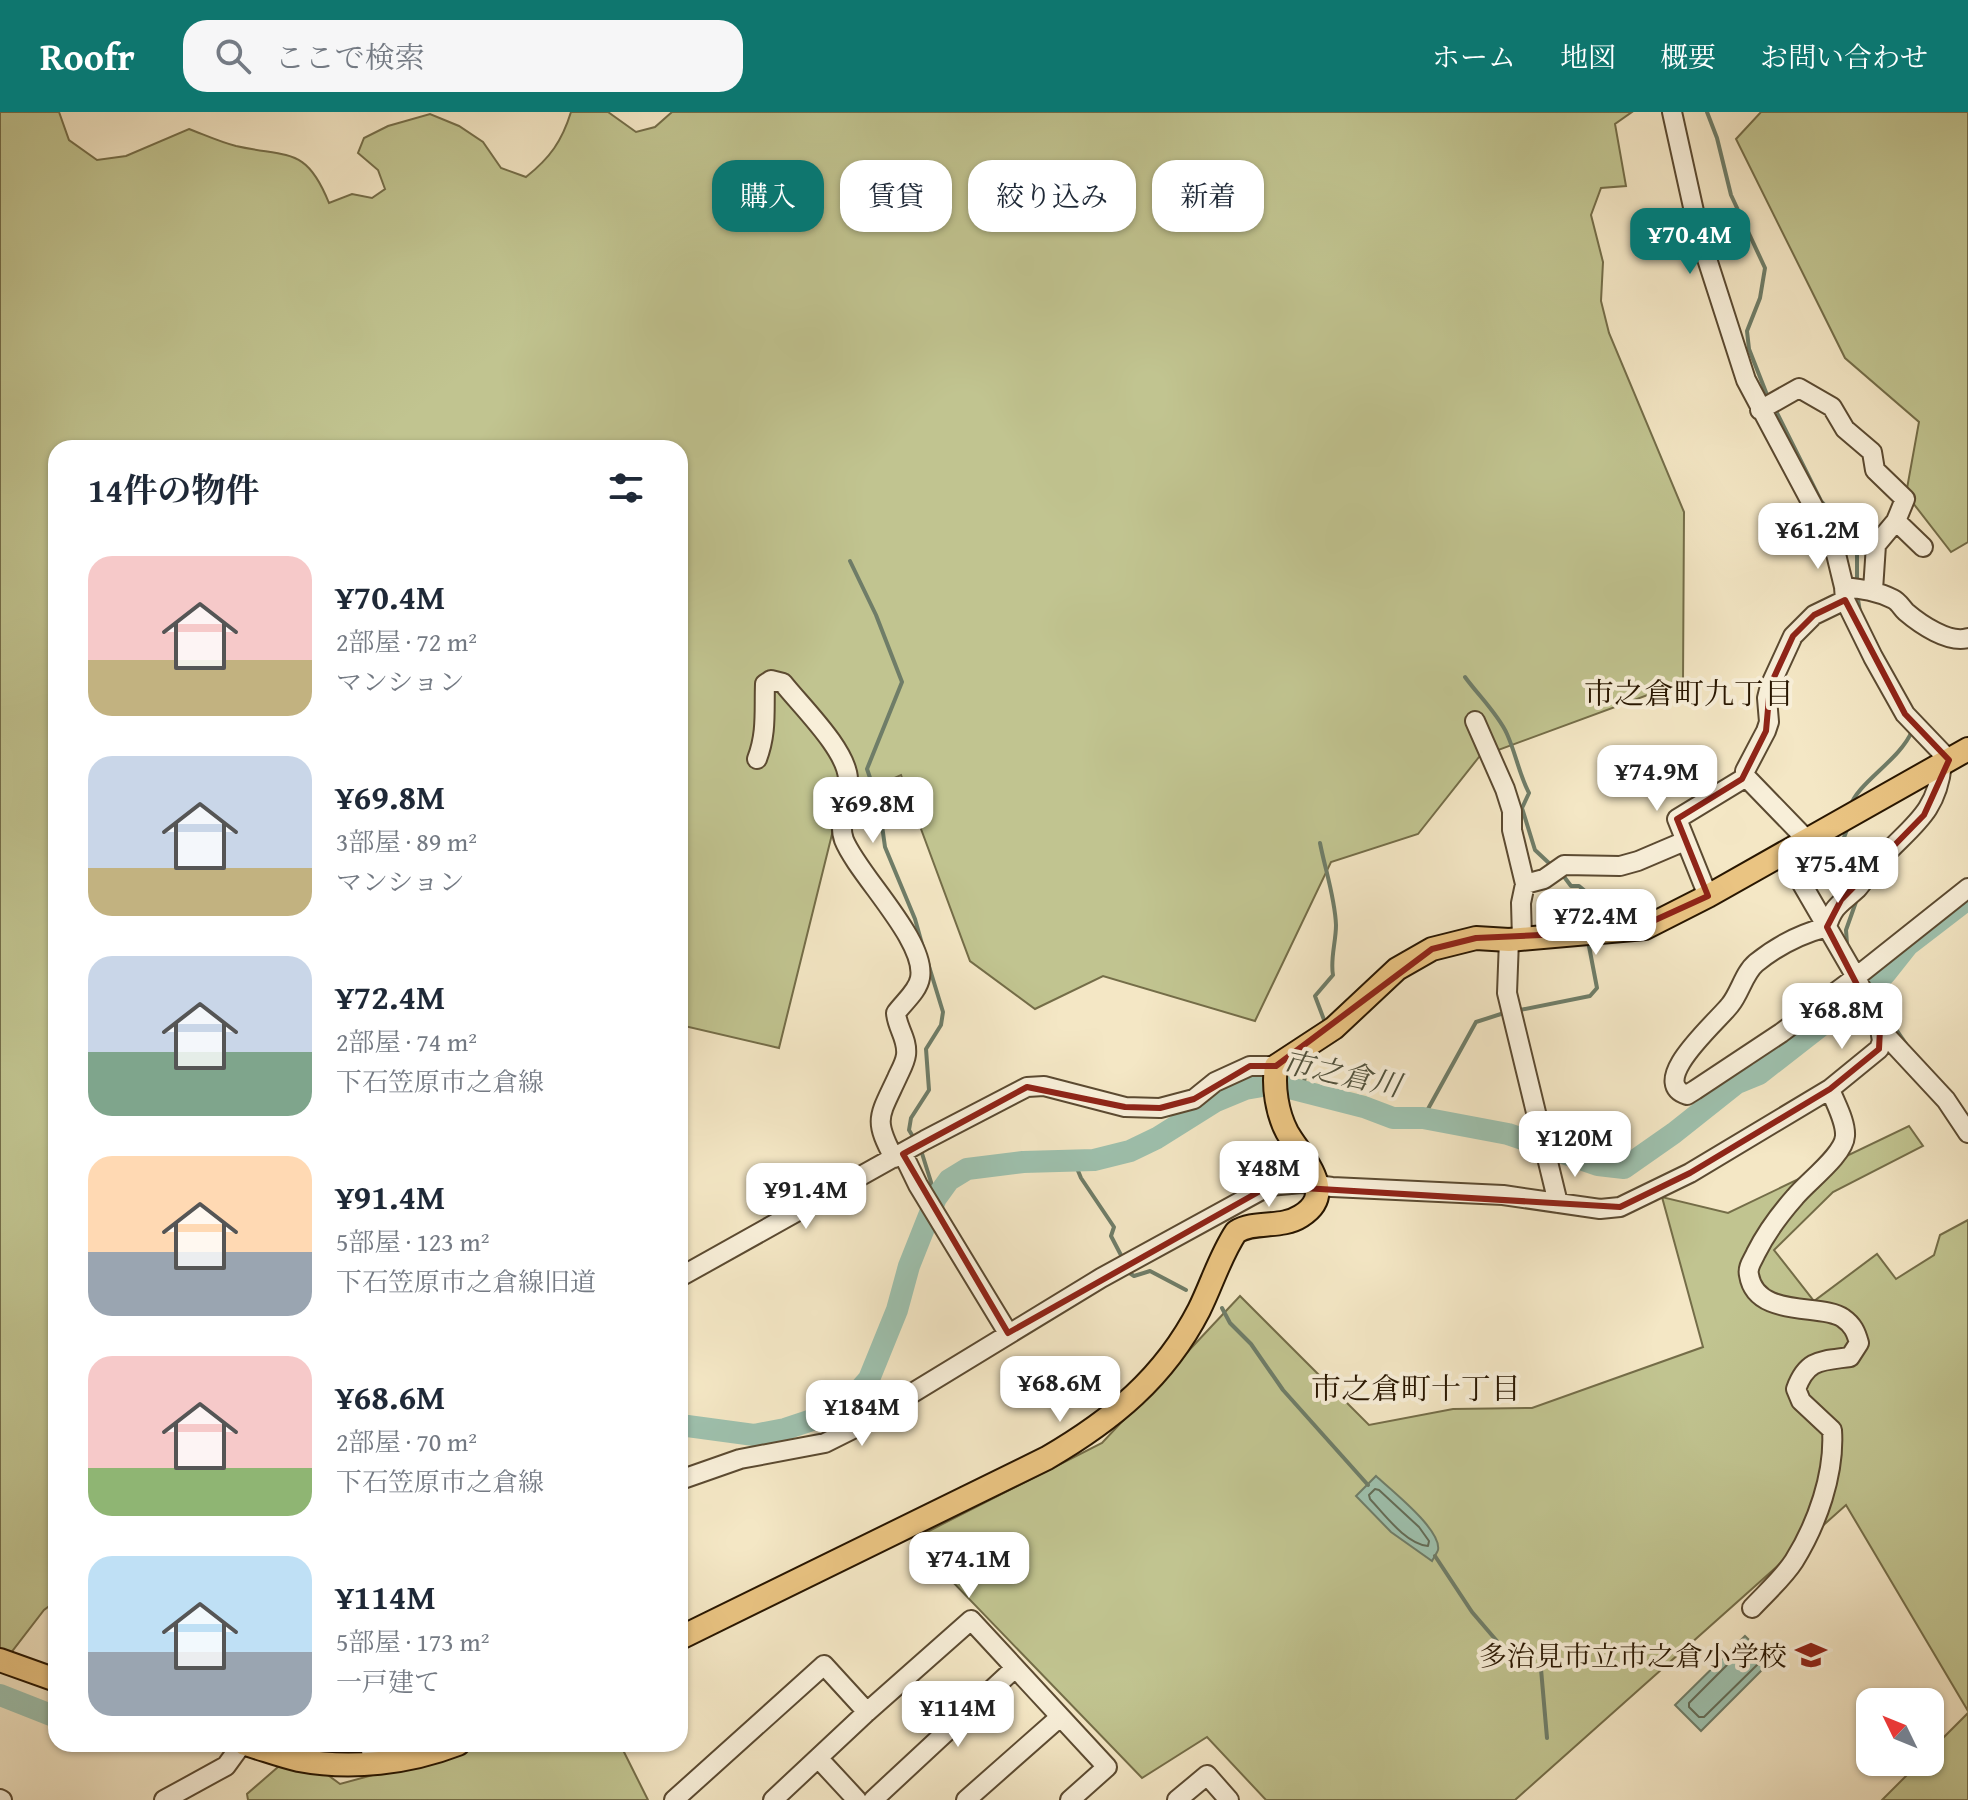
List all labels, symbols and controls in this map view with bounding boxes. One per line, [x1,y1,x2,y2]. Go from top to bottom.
search box [183,20,743,92]
text: Roofr [40,28,135,84]
icon: search [211,34,255,78]
text: ここで検索 [275,35,425,79]
text: ホーム [1432,36,1516,77]
text: 地図 [1560,36,1616,77]
text: 概要 [1660,36,1716,77]
text: お問い合わせ [1760,36,1928,77]
chip: 購入 [712,160,824,232]
chip: 賃貸 [840,160,952,232]
chip: 絞り込み [968,160,1136,232]
chip: 新着 [1152,160,1264,232]
pin: ¥70.4M [1625,208,1755,276]
text: ¥70.4M [1648,214,1732,253]
text: 14件の物件 [88,465,259,514]
icon: filters [604,466,648,510]
pin: ¥61.2M [1753,503,1883,571]
text: ¥61.2M [1776,509,1860,548]
text: ¥70.4M [336,572,445,621]
icon: home [152,588,248,684]
text: 2部屋 · 72 m² [336,622,477,661]
text: マンション [336,662,465,701]
district label: 市之倉町九丁目 [1584,671,1794,715]
pin: ¥74.9M [1592,745,1722,813]
text: ¥74.9M [1615,751,1699,790]
text: ¥69.8M [336,772,445,821]
pin: ¥69.8M [808,777,938,845]
text: ¥69.8M [831,783,915,822]
icon: home [152,788,248,884]
text: 3部屋 · 89 m² [336,822,477,861]
pin: ¥75.4M [1773,837,1903,905]
text: ¥75.4M [1796,843,1880,882]
text: マンション [336,862,465,901]
pin: ¥72.4M [1531,889,1661,957]
text: ¥72.4M [1554,895,1638,934]
text: ¥72.4M [336,972,445,1021]
pin: ¥68.8M [1777,983,1907,1051]
icon: home [152,988,248,1084]
text: ¥68.8M [1800,989,1884,1028]
text: 2部屋 · 74 m² [336,1022,477,1061]
water label: 市之倉川 [1279,1039,1408,1108]
text: 下石笠原市之倉線 [336,1062,544,1101]
pin: ¥120M [1519,1111,1631,1179]
text: ¥120M [1537,1117,1613,1156]
pin: ¥48M [1222,1141,1316,1209]
text: ¥48M [1238,1147,1300,1186]
pin: ¥91.4M [741,1163,871,1231]
text: ¥91.4M [764,1169,848,1208]
text: ¥91.4M [336,1172,445,1221]
icon: home [152,1188,248,1284]
text: 5部屋 · 123 m² [336,1222,490,1261]
text: 下石笠原市之倉線旧道 [336,1262,596,1301]
pin: ¥68.6M [995,1356,1125,1424]
text: ¥68.6M [1018,1362,1102,1401]
district label: 市之倉町十丁目 [1311,1366,1521,1410]
text: ¥68.6M [336,1372,445,1421]
pin: ¥184M [806,1380,918,1448]
text: ¥184M [824,1386,900,1425]
icon: home [152,1388,248,1484]
text: 2部屋 · 70 m² [336,1422,477,1461]
text: 下石笠原市之倉線 [336,1462,544,1501]
pin: ¥74.1M [904,1532,1034,1600]
text: ¥74.1M [927,1538,1011,1577]
text: ¥114M [336,1572,436,1621]
icon: home [152,1588,248,1684]
text: 5部屋 · 173 m² [336,1622,490,1661]
place label: 多治見市立市之倉小学校 [1479,1635,1787,1676]
school or university icon: 多治見市立市之倉小学校 [1794,1638,1828,1672]
text: 一戸建て [336,1662,440,1701]
pin: ¥114M [902,1681,1014,1749]
text: ¥114M [920,1687,996,1726]
north arrow [1856,1688,1944,1776]
map controls [1856,1688,1944,1776]

